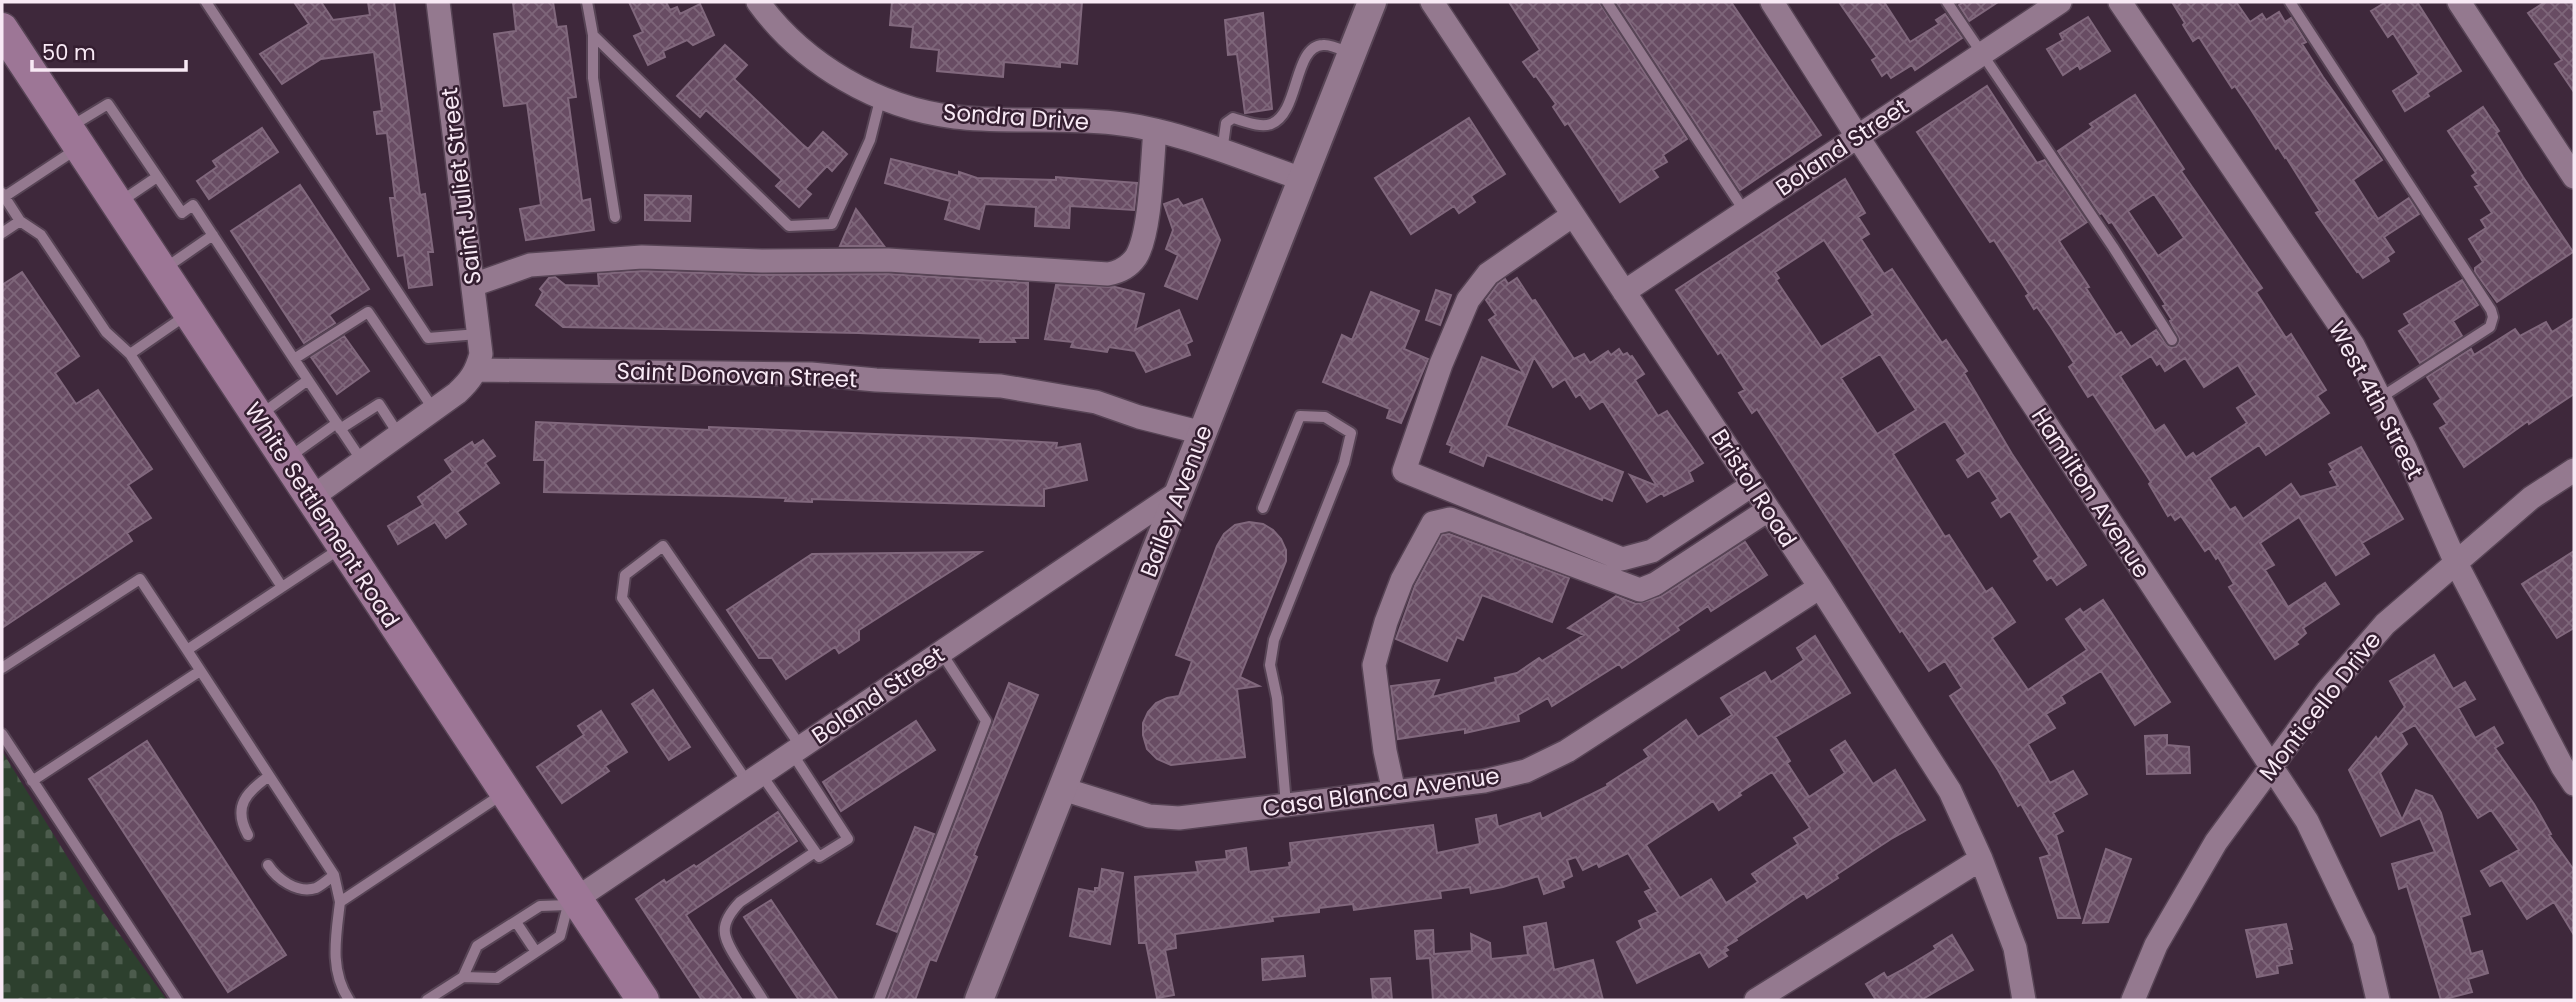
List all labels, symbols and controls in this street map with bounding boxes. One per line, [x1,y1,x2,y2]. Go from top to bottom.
scale bar [32,28,186,72]
text: 50 m [42,38,96,67]
street label: Saint Juliet Street [433,86,489,286]
street label: Boland Street [1769,91,1915,203]
street label: Sondra Drive [942,96,1090,138]
street label: West 4th Street [2321,316,2431,484]
street label: Saint Donovan Street [616,355,858,395]
street label: White Settlement Road [237,396,407,634]
street label: Hamilton Avenue [2024,402,2158,584]
street label: Bailey Avenue [1132,420,1220,582]
street label: Bristol Road [1704,423,1804,553]
street label: Monticello Drive [2252,625,2388,787]
street label: Boland Street [805,639,951,751]
street label: Casa Blanca Avenue [1260,760,1502,824]

